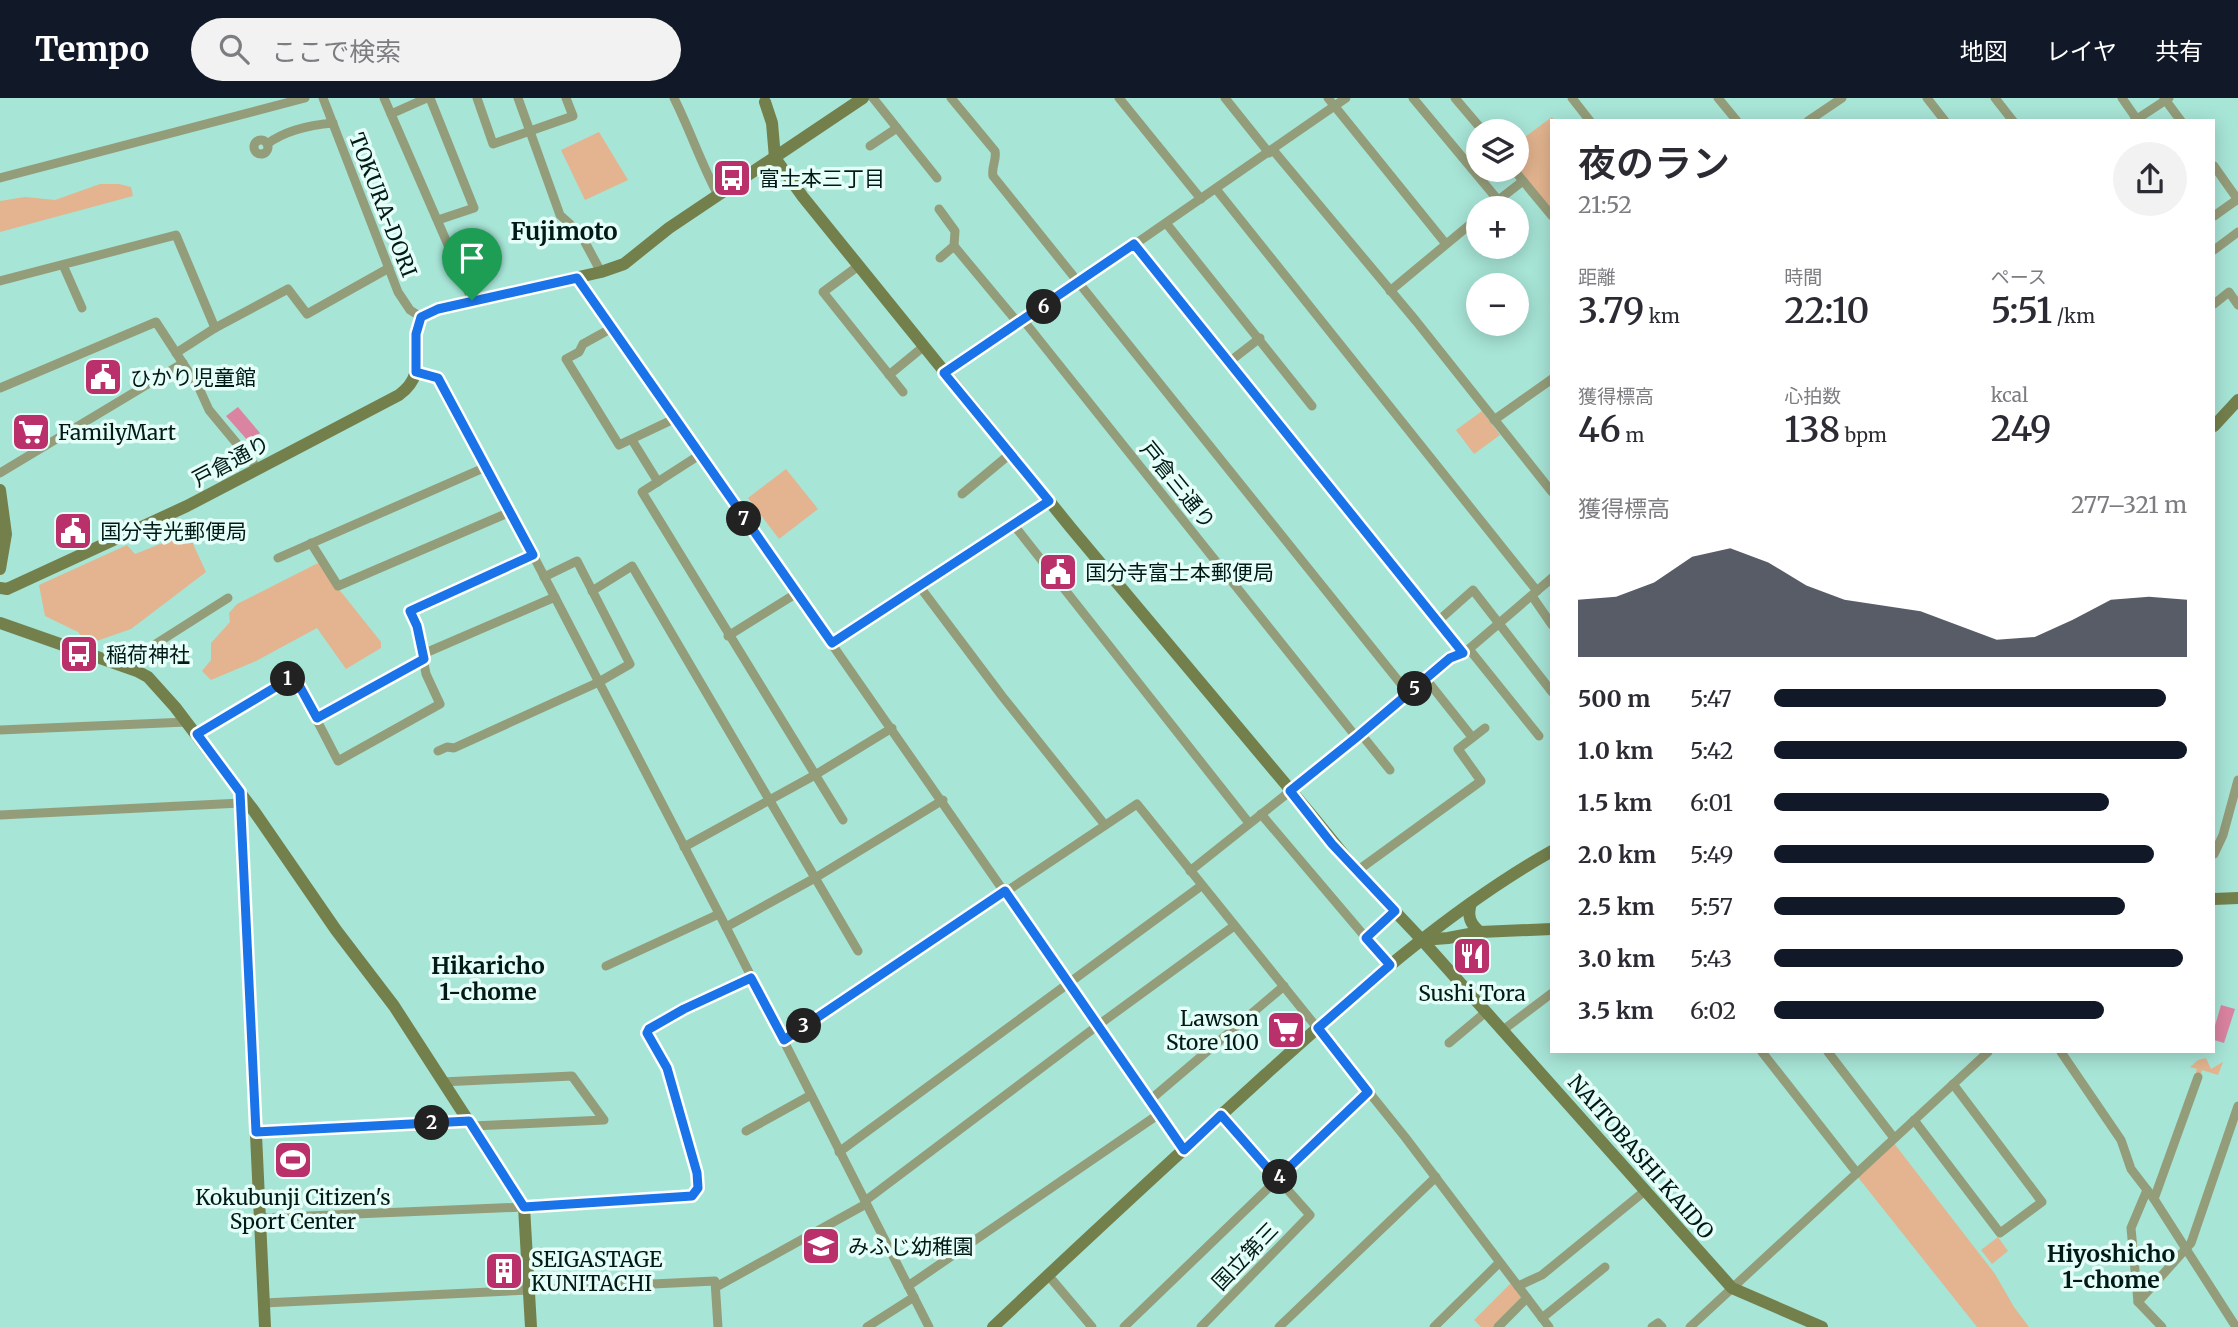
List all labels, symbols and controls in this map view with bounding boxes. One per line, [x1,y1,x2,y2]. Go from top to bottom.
search box [191,18,681,81]
text: Tempo [35,29,149,70]
icon: search [215,30,253,68]
text: ここで検索 [271,35,401,68]
text: 地図 [1960,36,2008,67]
text: レイヤ [2046,36,2117,67]
text: 共有 [2155,36,2203,67]
map controls [1466,119,1529,336]
button: layers [1466,119,1529,182]
street label: TOKURA-DORI [343,129,423,281]
text: 夜のラン [1578,140,1730,187]
button: share [2113,142,2187,216]
bus stop icon: 富士本三丁目 [711,157,753,199]
place label: 富士本三丁目 [759,165,885,192]
text: 21:52 [1578,190,1632,219]
button: + [1466,196,1529,259]
district label: Fujimoto [510,216,618,247]
pin [442,228,502,300]
icon: arrive [453,239,491,277]
text: 距離 [1578,265,1616,289]
text: 時間 [1784,265,1822,289]
text: ペース [1991,265,2047,289]
button: − [1466,273,1529,336]
text: 3.79 [1578,289,1644,333]
text: 22:10 [1784,289,1869,333]
text: 5:51 [1991,289,2052,333]
pin: 6 [1026,290,1062,325]
text: 6 [1038,294,1049,318]
text: km [1644,304,1680,328]
text: /km [2052,304,2095,328]
public building icon: ひかり児童館 [82,356,124,398]
place label: ひかり児童館 [130,364,256,391]
text: kcal [1991,383,2028,407]
text: 獲得標高 [1578,384,1654,408]
text: 心拍数 [1784,384,1841,408]
text: 249 [1991,407,2051,451]
text: 46 [1578,408,1621,452]
text: 138 [1784,408,1840,452]
supermarket icon: FamilyMart [10,411,52,453]
place label: FamilyMart [58,419,176,446]
text: m [1621,423,1644,447]
text: bpm [1840,423,1887,447]
street label: 戸倉通り [188,429,274,493]
street label: 戸倉三通り [1134,436,1222,534]
text: 277–321 m [2071,490,2187,519]
text: 獲得標高 [1578,494,1670,523]
pin: 7 [726,502,762,536]
text: 7 [738,506,749,530]
public building icon: 国分寺光郵便局 [52,510,94,552]
place label: 国分寺光郵便局 [100,518,247,545]
public building icon: 国分寺富士本郵便局 [1037,551,1079,593]
place label: 国分寺富士本郵便局 [1085,559,1274,586]
bus stop icon: 稲荷神社 [58,633,100,675]
place label: 稲荷神社 [106,641,190,668]
pin: 1 [270,662,306,696]
text: 1 [283,666,292,690]
pin: 5 [1398,672,1432,706]
text: 5 [1409,676,1420,700]
text: 500 m [1578,684,1650,713]
text: 5:47 [1690,684,1732,713]
text: 1.0 km [1578,736,1653,765]
text: 5:42 [1690,736,1733,765]
text: 1.5 km [1578,788,1652,817]
text: 6:01 [1690,788,1733,817]
text: 2.0 km [1578,840,1656,869]
text: 5:49 [1690,840,1733,869]
text: 2.5 km [1578,892,1655,921]
text: 5:57 [1690,892,1733,921]
restaurant icon: Sushi Tora [1451,935,1493,977]
text: 3.0 km [1578,944,1655,973]
text: 5:43 [1690,944,1732,973]
district label: Hikaricho 1-chome [431,951,545,1006]
place label: Sushi Tora [1418,980,1526,1007]
text: 3.5 km [1578,996,1654,1025]
text: 6:02 [1690,996,1736,1025]
place label: Lawson Store 100 [1166,1005,1259,1056]
pin: 3 [786,1009,822,1044]
supermarket icon: Lawson Store 100 [1265,1009,1307,1051]
text: 3 [798,1013,809,1037]
street label: NAITOBASHI KAIDO [1562,1069,1720,1245]
pin: 2 [414,1105,450,1140]
text: 2 [426,1110,437,1134]
sports icon: Kokubunji Citizen's Sport Center [272,1139,314,1181]
pin: 4 [1262,1160,1298,1194]
text: 4 [1273,1164,1286,1188]
place label: Kokubunji Citizen's Sport Center [195,1184,391,1235]
street label: 国立第三 [1206,1216,1284,1296]
school or university icon: みふじ幼稚園 [800,1225,842,1267]
place label: みふじ幼稚園 [848,1233,974,1260]
district label: Hiyoshicho 1-chome [2047,1239,2176,1294]
place label: SEIGASTAGE KUNITACHI [531,1246,663,1297]
building icon: SEIGASTAGE KUNITACHI [483,1250,525,1292]

